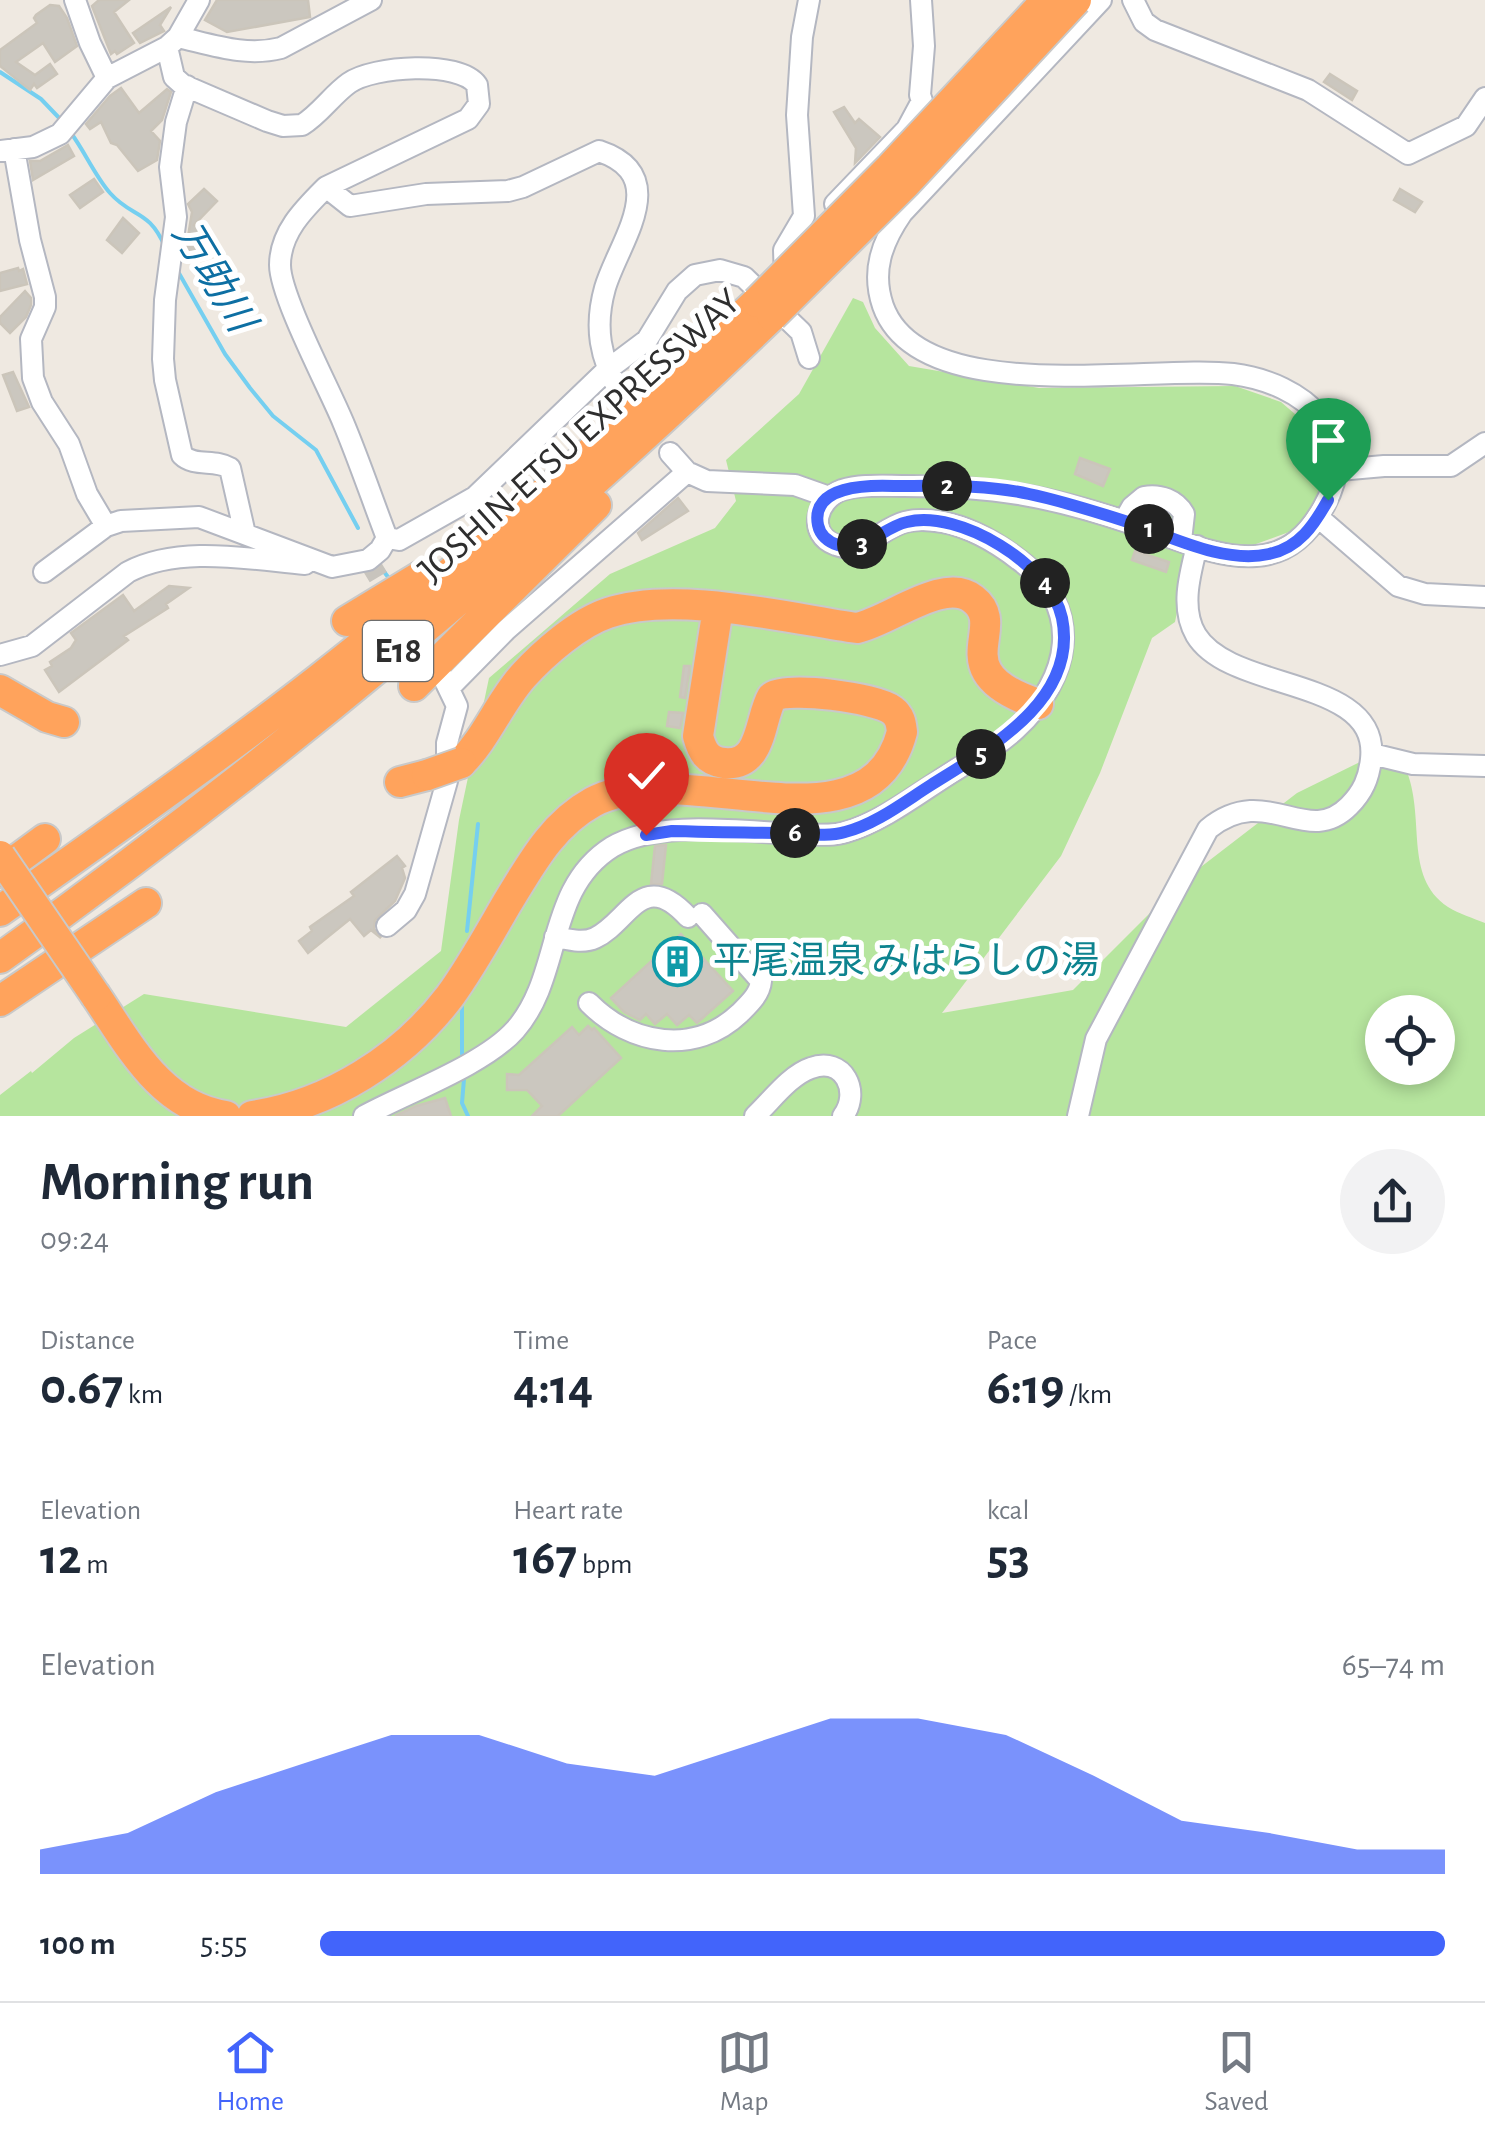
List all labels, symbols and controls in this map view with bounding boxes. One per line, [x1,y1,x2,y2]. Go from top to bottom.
water label: 万助川 [165,214,265,342]
street label: JOSHIN-ETSU EXPRESSWAY [412,282,748,590]
pin [1286,398,1371,501]
icon: arrive [1301,413,1356,468]
pin: 2 [922,461,972,511]
text: 2 [940,472,954,500]
pin: 1 [1124,504,1174,554]
text: 1 [1144,515,1154,543]
pin: 3 [837,519,887,569]
text: 3 [856,530,868,558]
pin: 4 [1020,558,1070,608]
text: 4 [1038,569,1052,597]
road number: E18 [363,621,433,681]
pin: 5 [956,729,1006,779]
pin [604,733,689,836]
text: 5 [975,740,987,768]
icon: check [619,748,674,803]
pin: 6 [770,808,820,858]
text: 6 [788,819,802,847]
building icon: 平尾温泉 みはらしの湯 [652,936,704,988]
place label: 平尾温泉 みはらしの湯 [713,941,1099,981]
map controls [1365,995,1455,1085]
button: locate [1365,995,1455,1085]
button: share [1340,1149,1445,1254]
text: Morning run [40,1155,314,1210]
text: 09:24 [40,1223,109,1255]
text: Distance [40,1327,135,1355]
text: Time [513,1327,569,1355]
text: Pace [987,1327,1037,1355]
text: 0.67 [40,1363,123,1413]
text: 4:14 [513,1363,593,1413]
text: 6:19 [987,1363,1064,1413]
text: km [123,1381,163,1409]
text: /km [1064,1381,1112,1409]
text: Elevation [40,1497,141,1525]
text: Heart rate [513,1497,623,1525]
text: kcal [987,1497,1029,1525]
text: 12 [40,1533,82,1583]
text: 167 [513,1533,577,1583]
text: 53 [987,1533,1030,1583]
text: m [82,1551,109,1579]
text: bpm [577,1551,632,1579]
text: Elevation [40,1649,156,1681]
text: 65–74 m [1342,1649,1445,1681]
text: 100 m [40,1928,116,1960]
text: 5:55 [200,1928,247,1960]
tab: Home [216,2025,284,2119]
tab: Map [717,2025,772,2119]
tab: Saved [1204,2025,1269,2119]

